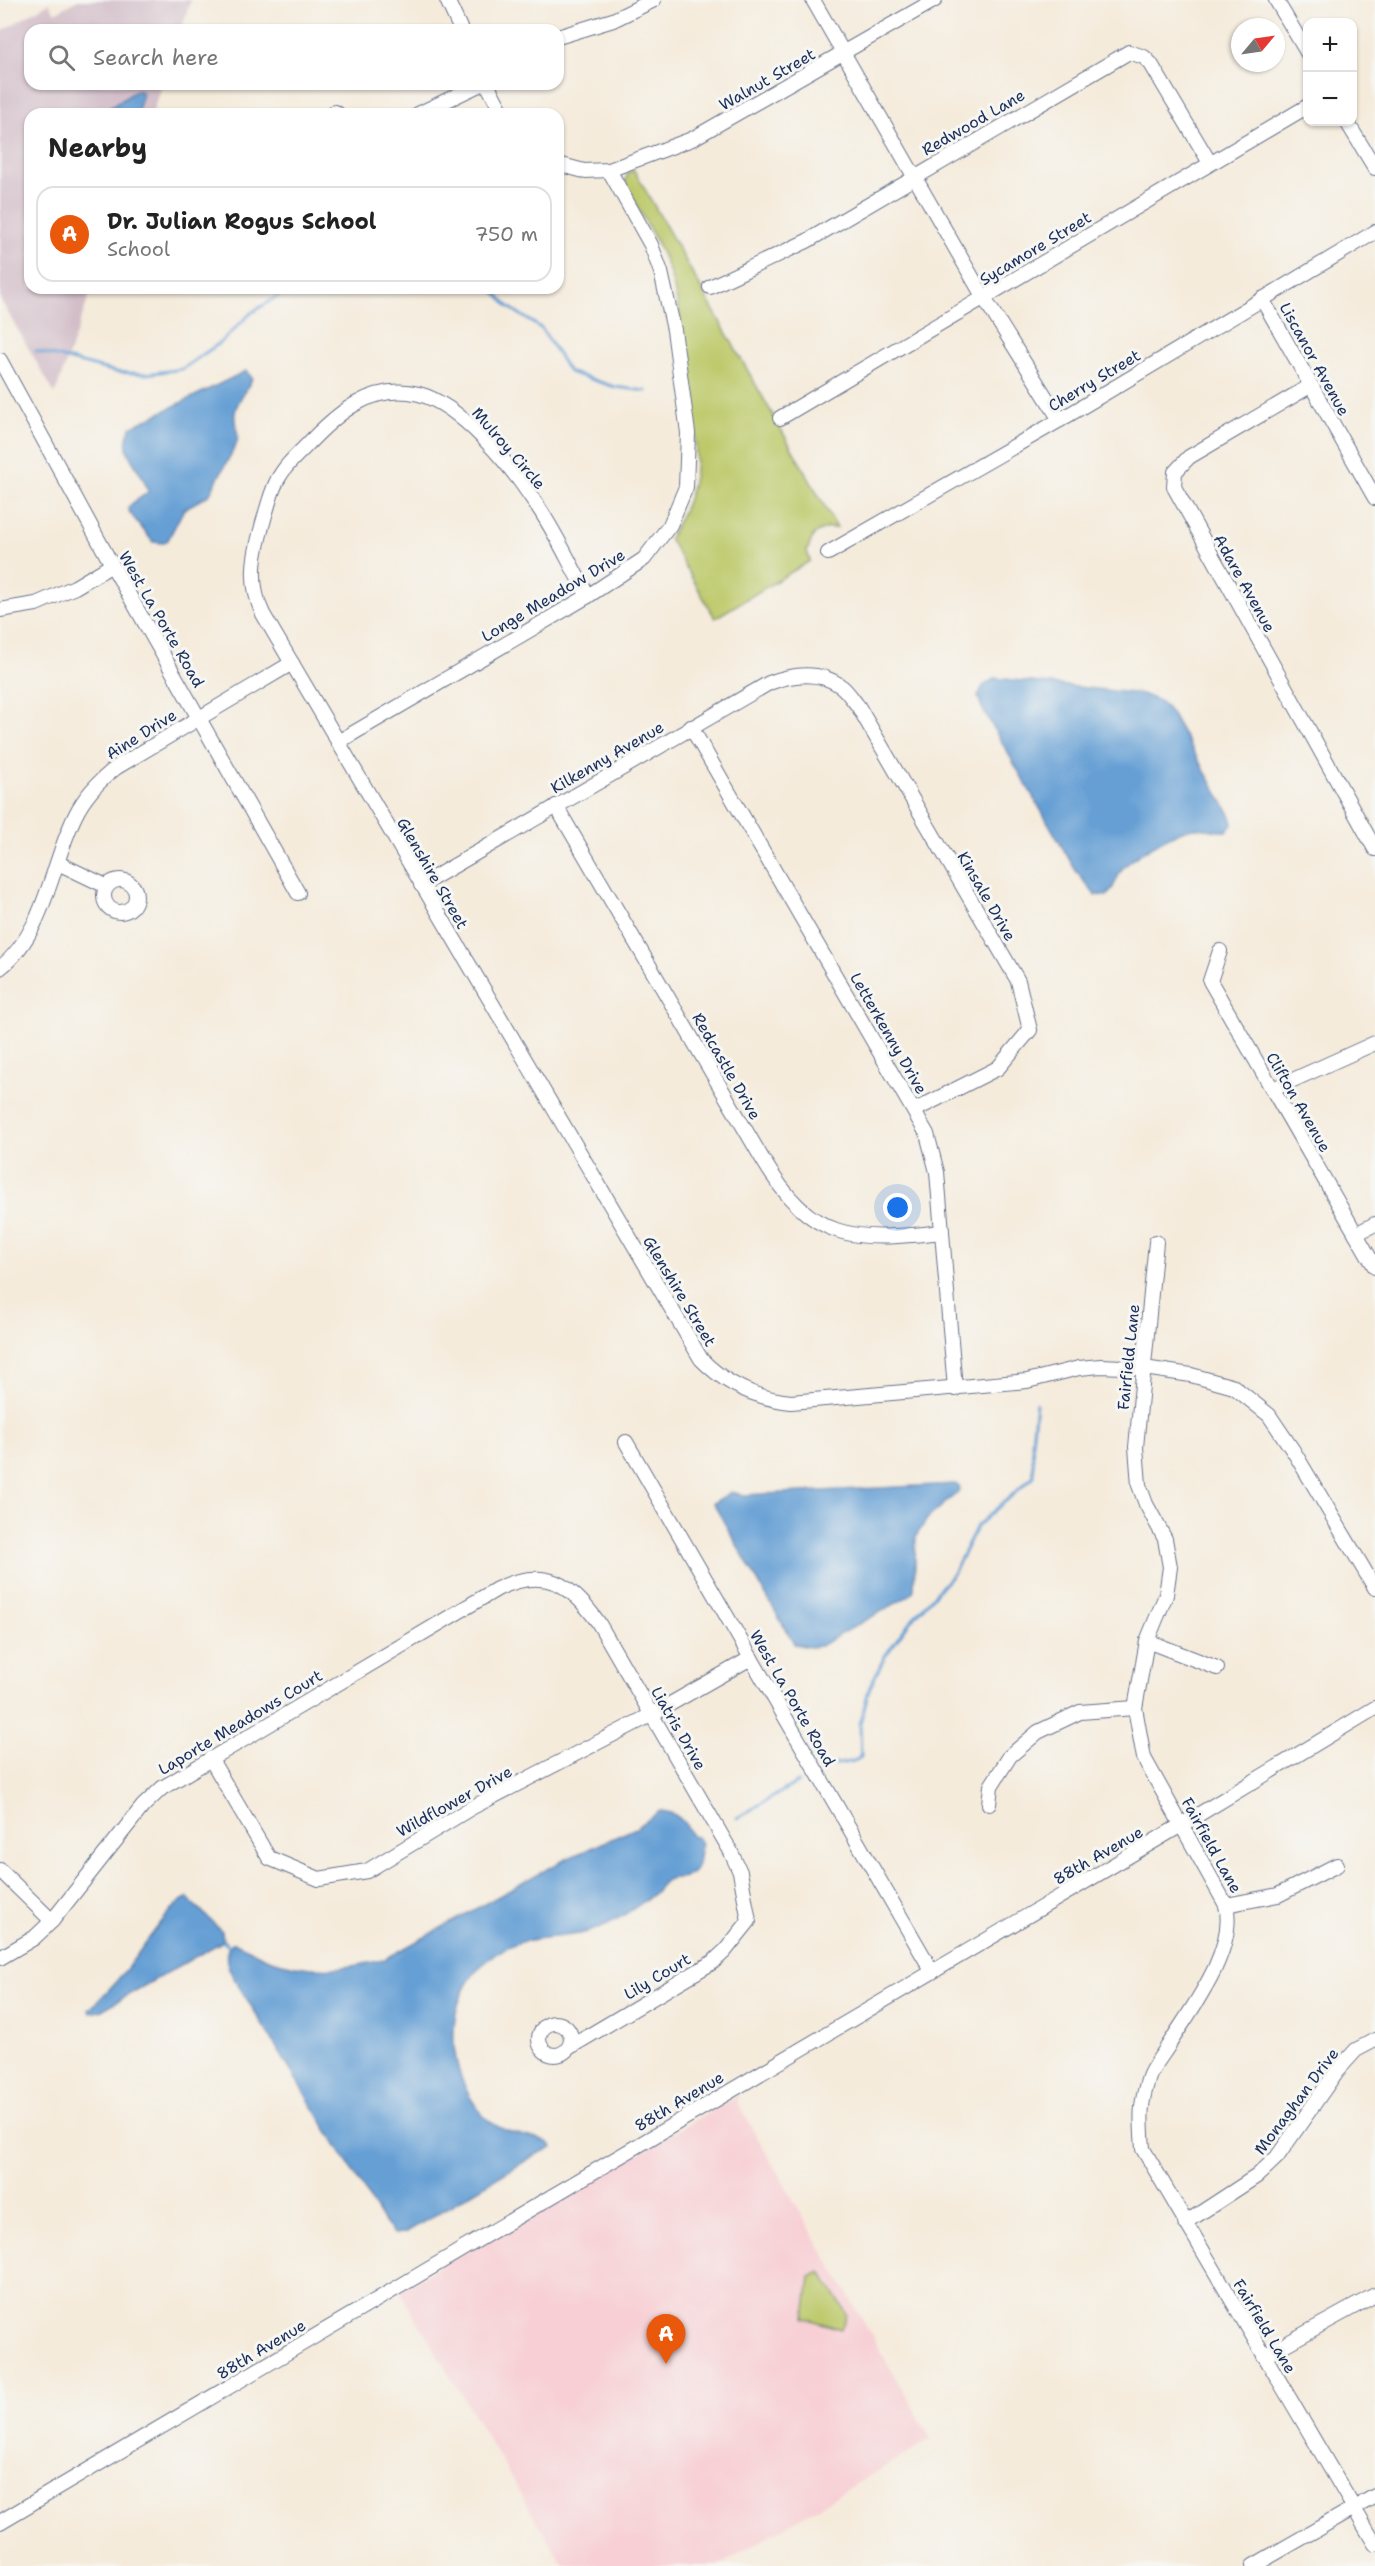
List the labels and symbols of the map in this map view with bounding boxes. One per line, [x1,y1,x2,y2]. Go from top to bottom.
north arrow [1231,18,1285,72]
street label: Walnut Street [715,43,819,115]
street label: Redwood Lane [918,84,1029,160]
street label: Sycamore Street [976,207,1095,290]
street label: Liscanor Avenue [1275,299,1354,420]
street label: Cherry Street [1044,345,1144,416]
street label: Mulroy Circle [467,403,550,494]
street label: Adare Avenue [1209,530,1280,636]
street label: Longe Meadow Drive [478,544,629,647]
street label: West La Porte Road [114,547,209,691]
street label: Aine Drive [102,705,180,764]
street label: Kilkenny Avenue [547,716,668,798]
street label: Glenshire Street [392,814,473,933]
street label: Kinsale Drive [952,848,1021,945]
street label: Letterkenny Drive [845,969,932,1098]
street label: Redcastle Drive [687,1009,766,1124]
street label: Clifton Avenue [1261,1048,1336,1156]
your location [883,1193,912,1222]
street label: Glenshire Street [638,1232,721,1350]
street label: Fairfield Lane [1112,1303,1144,1411]
street label: West La Porte Road [745,1626,840,1770]
street label: Laporte Meadows Court [154,1665,326,1780]
street label: Liatris Drive [646,1683,711,1774]
street label: Wildflower Drive [393,1761,516,1842]
street label: Fairfield Lane [1177,1794,1247,1897]
street label: 88th Avenue [1050,1821,1147,1890]
street label: Lily Court [620,1948,694,2005]
street label: Monaghan Drive [1249,2044,1343,2159]
street label: 88th Avenue [631,2067,728,2136]
street label: Fairfield Lane [1228,2275,1301,2377]
pin: A [646,2314,686,2364]
street label: 88th Avenue [213,2315,310,2384]

